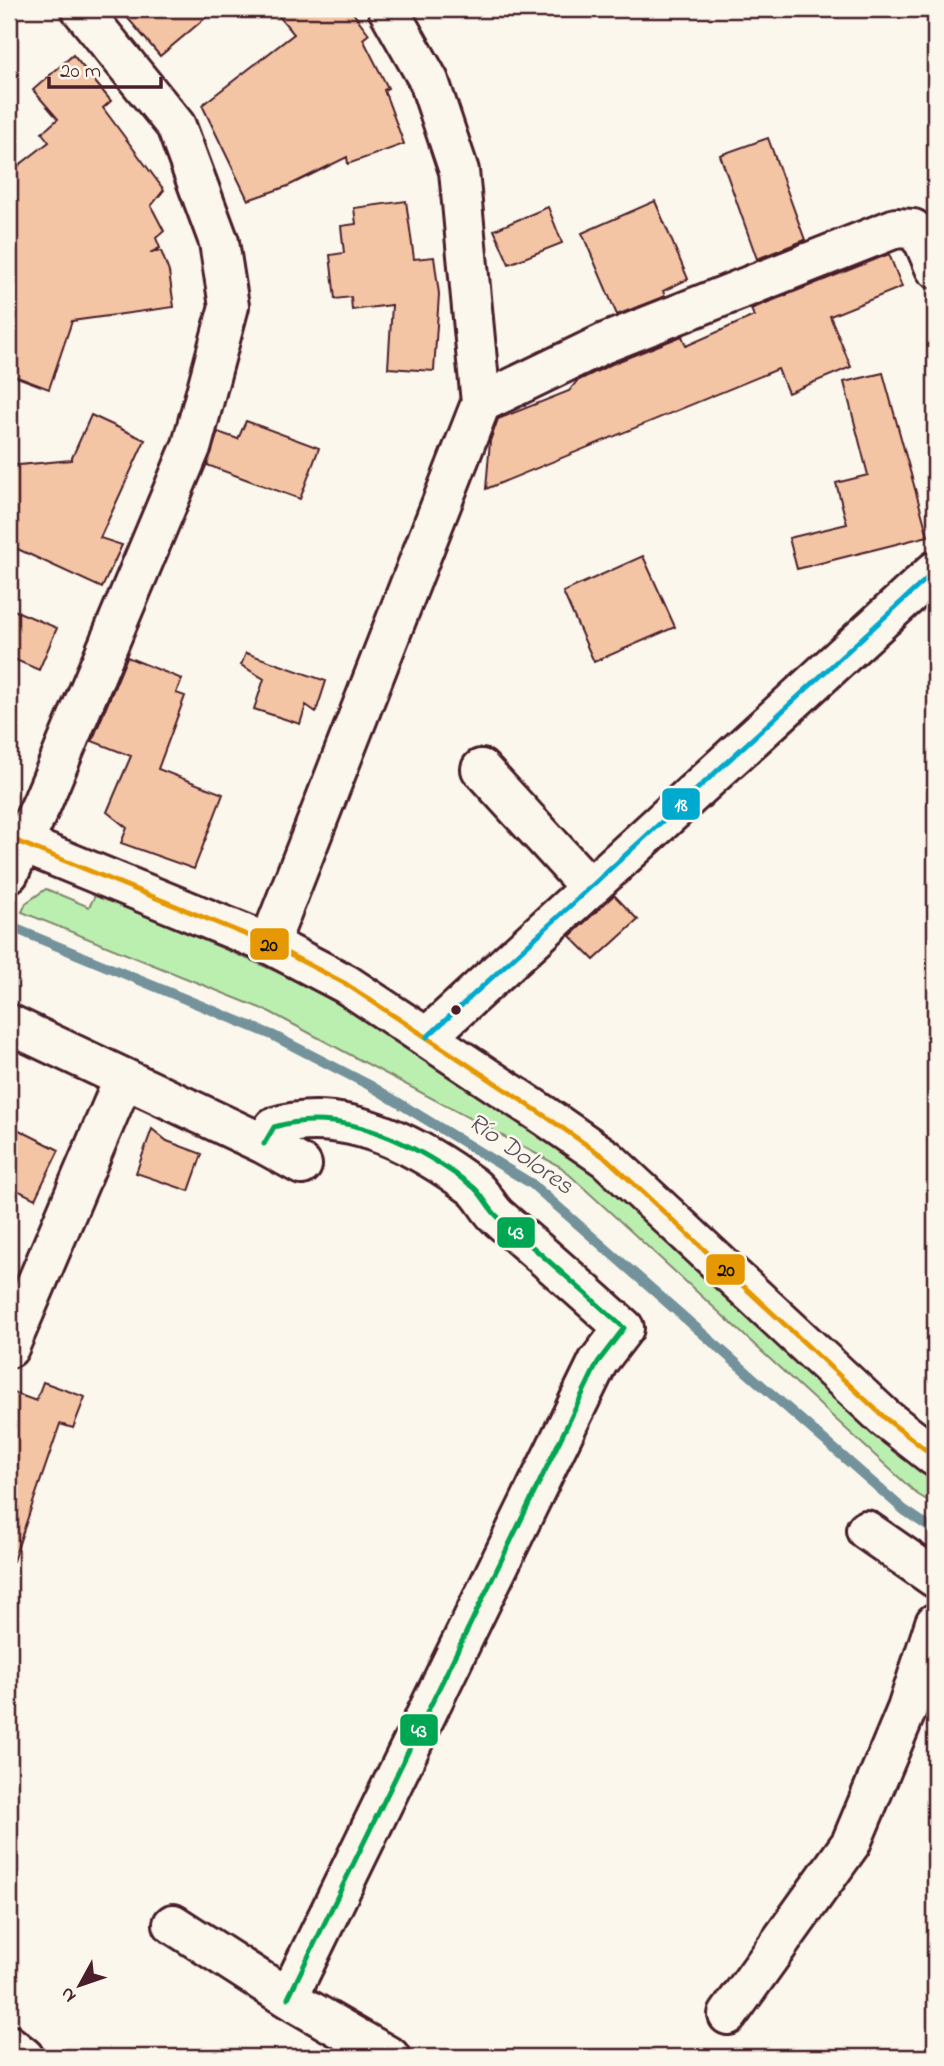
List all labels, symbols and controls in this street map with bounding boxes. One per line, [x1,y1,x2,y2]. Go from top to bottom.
scale bar [49,46,161,90]
text: 20 m [60,57,101,87]
line badge: 18 [661,787,701,821]
text: 18 [674,793,688,820]
line badge: 20 [249,927,290,961]
text: 20 [259,933,279,960]
unlabelled marker [449,1003,463,1017]
water label: Río Dolores [459,1105,581,1206]
line badge: 43 [496,1216,536,1249]
text: 43 [508,1221,524,1248]
line badge: 20 [705,1253,746,1286]
text: 20 [716,1258,736,1285]
line badge: 43 [399,1713,439,1747]
text: 43 [411,1719,427,1746]
north arrow [46,1951,116,2021]
text: N [54,1981,83,2008]

